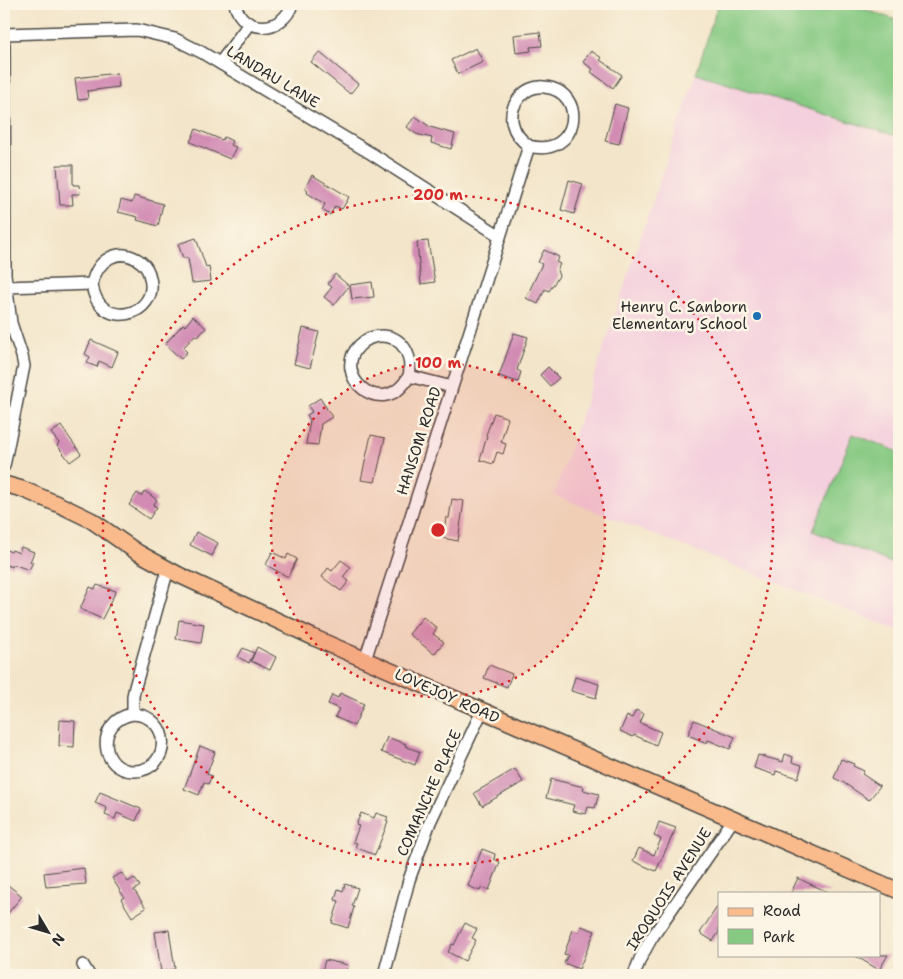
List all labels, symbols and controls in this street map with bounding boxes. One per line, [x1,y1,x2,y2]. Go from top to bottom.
street label: LANDAU LANE [223,41,323,113]
text: 200 m [413,185,463,205]
place label: Henry C. Sanborn Elementary School [612,297,747,334]
marker: Henry C. Sanborn Elementary School [751,310,763,322]
text: 100 m [415,353,461,373]
street label: HANSOM ROAD [392,384,446,498]
centre of rings [429,521,447,539]
street label: LOVEJOY ROAD [391,664,503,728]
street label: COMANCHE PLACE [392,727,466,859]
street label: IROQUOIS AVENUE [622,824,716,954]
legend [718,892,880,956]
text: Road [763,901,801,921]
north arrow [22,906,72,956]
text: Park [763,927,795,947]
text: N [48,930,69,950]

